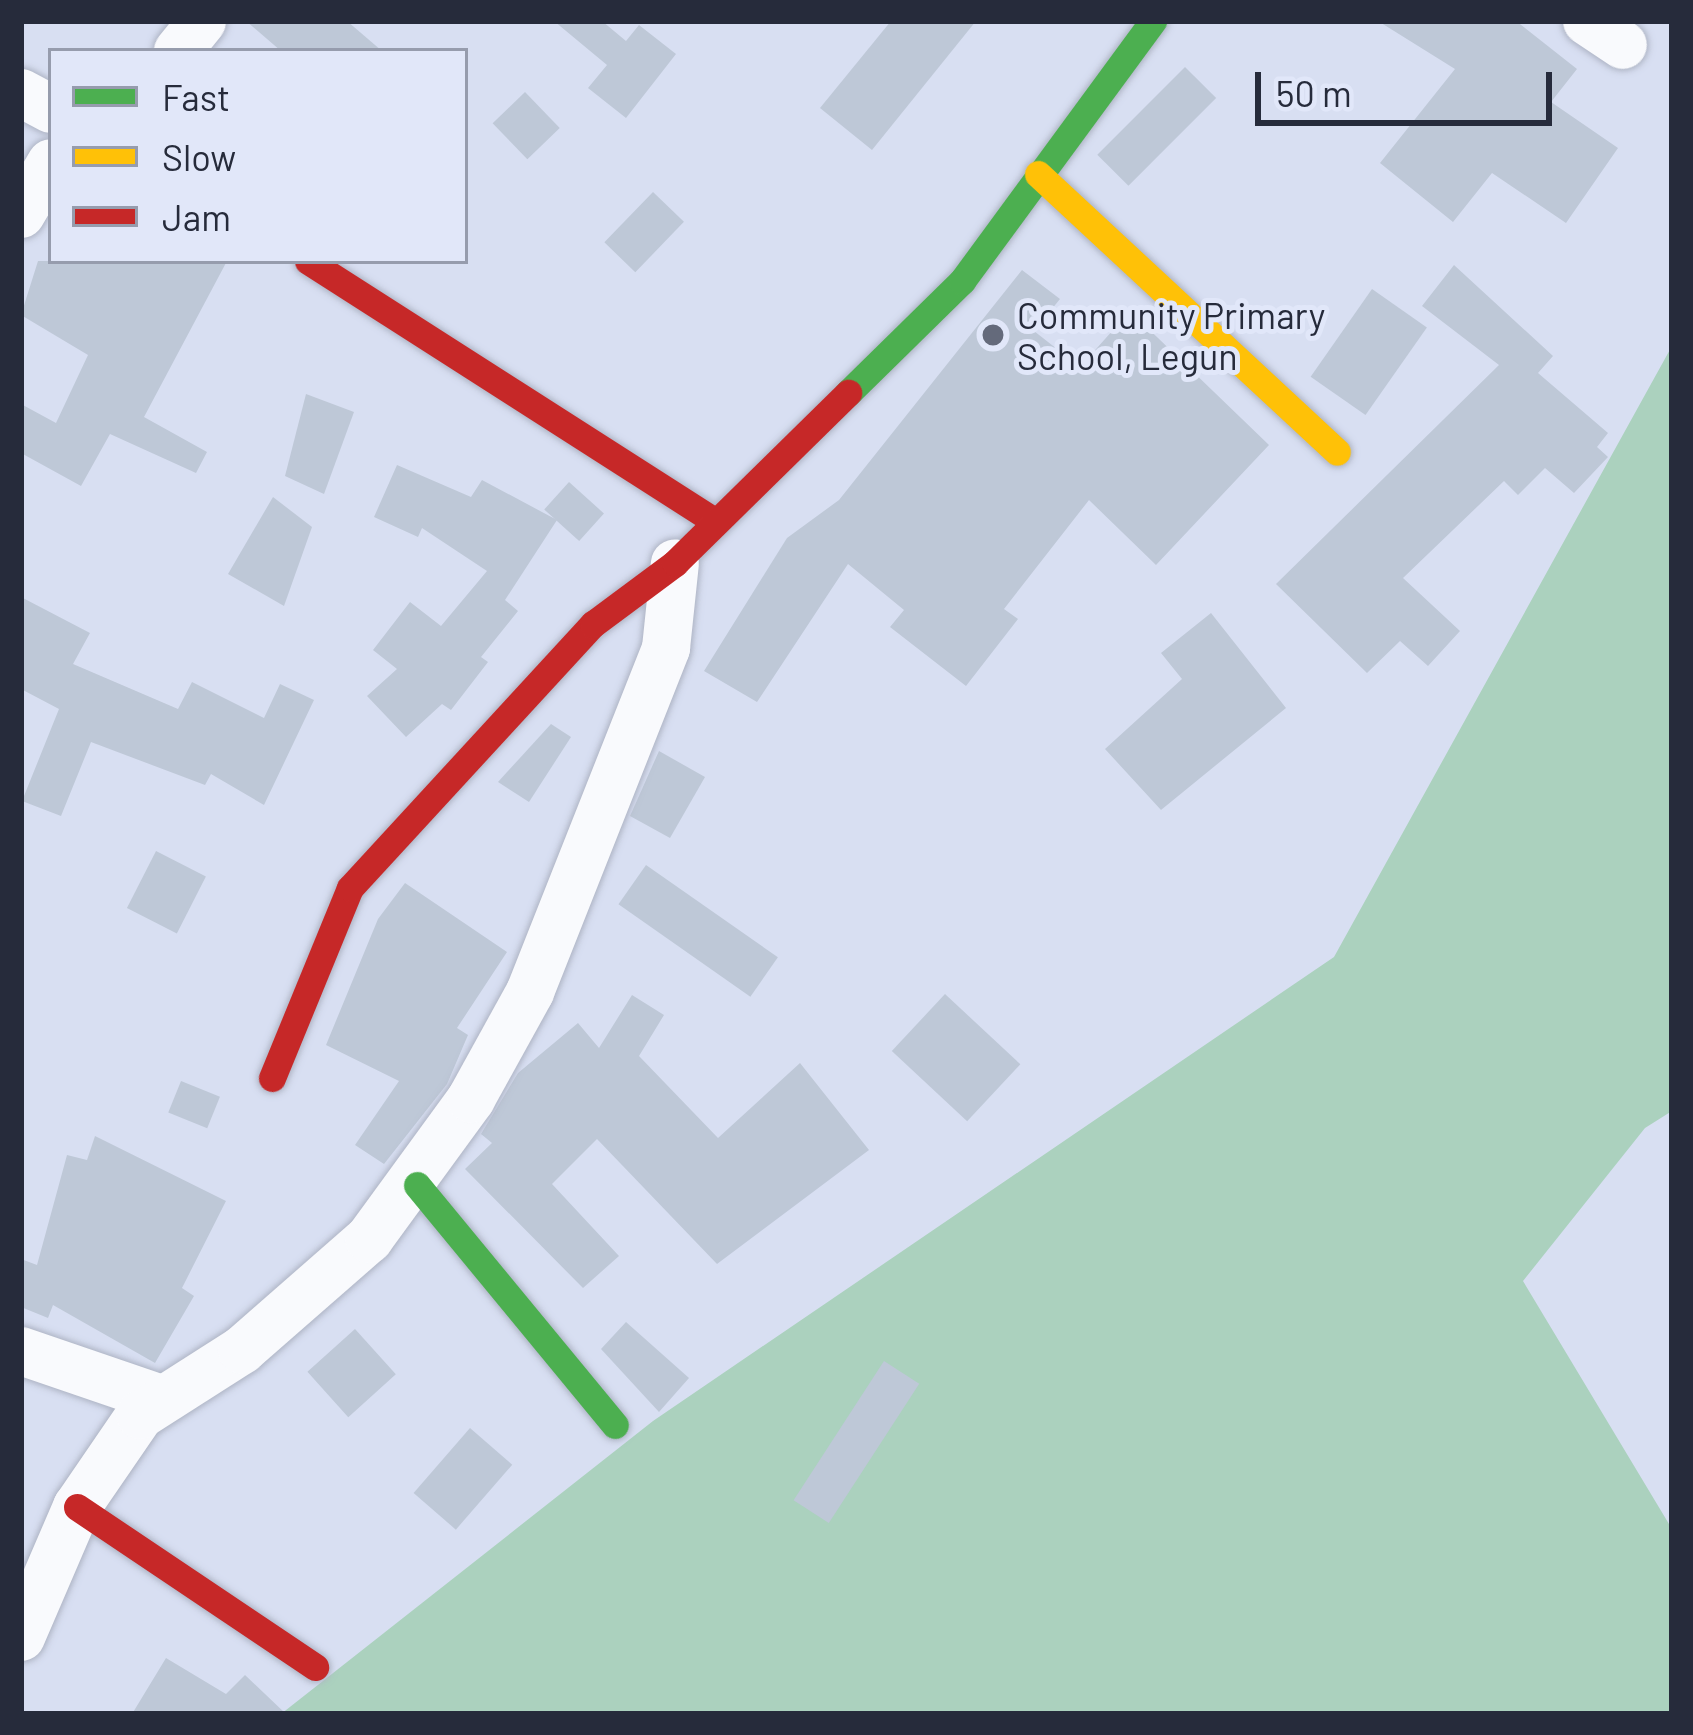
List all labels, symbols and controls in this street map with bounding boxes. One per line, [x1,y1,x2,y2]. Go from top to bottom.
legend [48,48,468,264]
scale bar [1261,48,1558,122]
text: 50 m [1276,71,1352,114]
text: Fast [162,75,230,118]
text: Slow [162,135,236,178]
text: Jam [162,195,231,238]
place label: Community Primary School, Legun [1017,292,1325,377]
marker: Community Primary School, Legun [980,322,1006,348]

